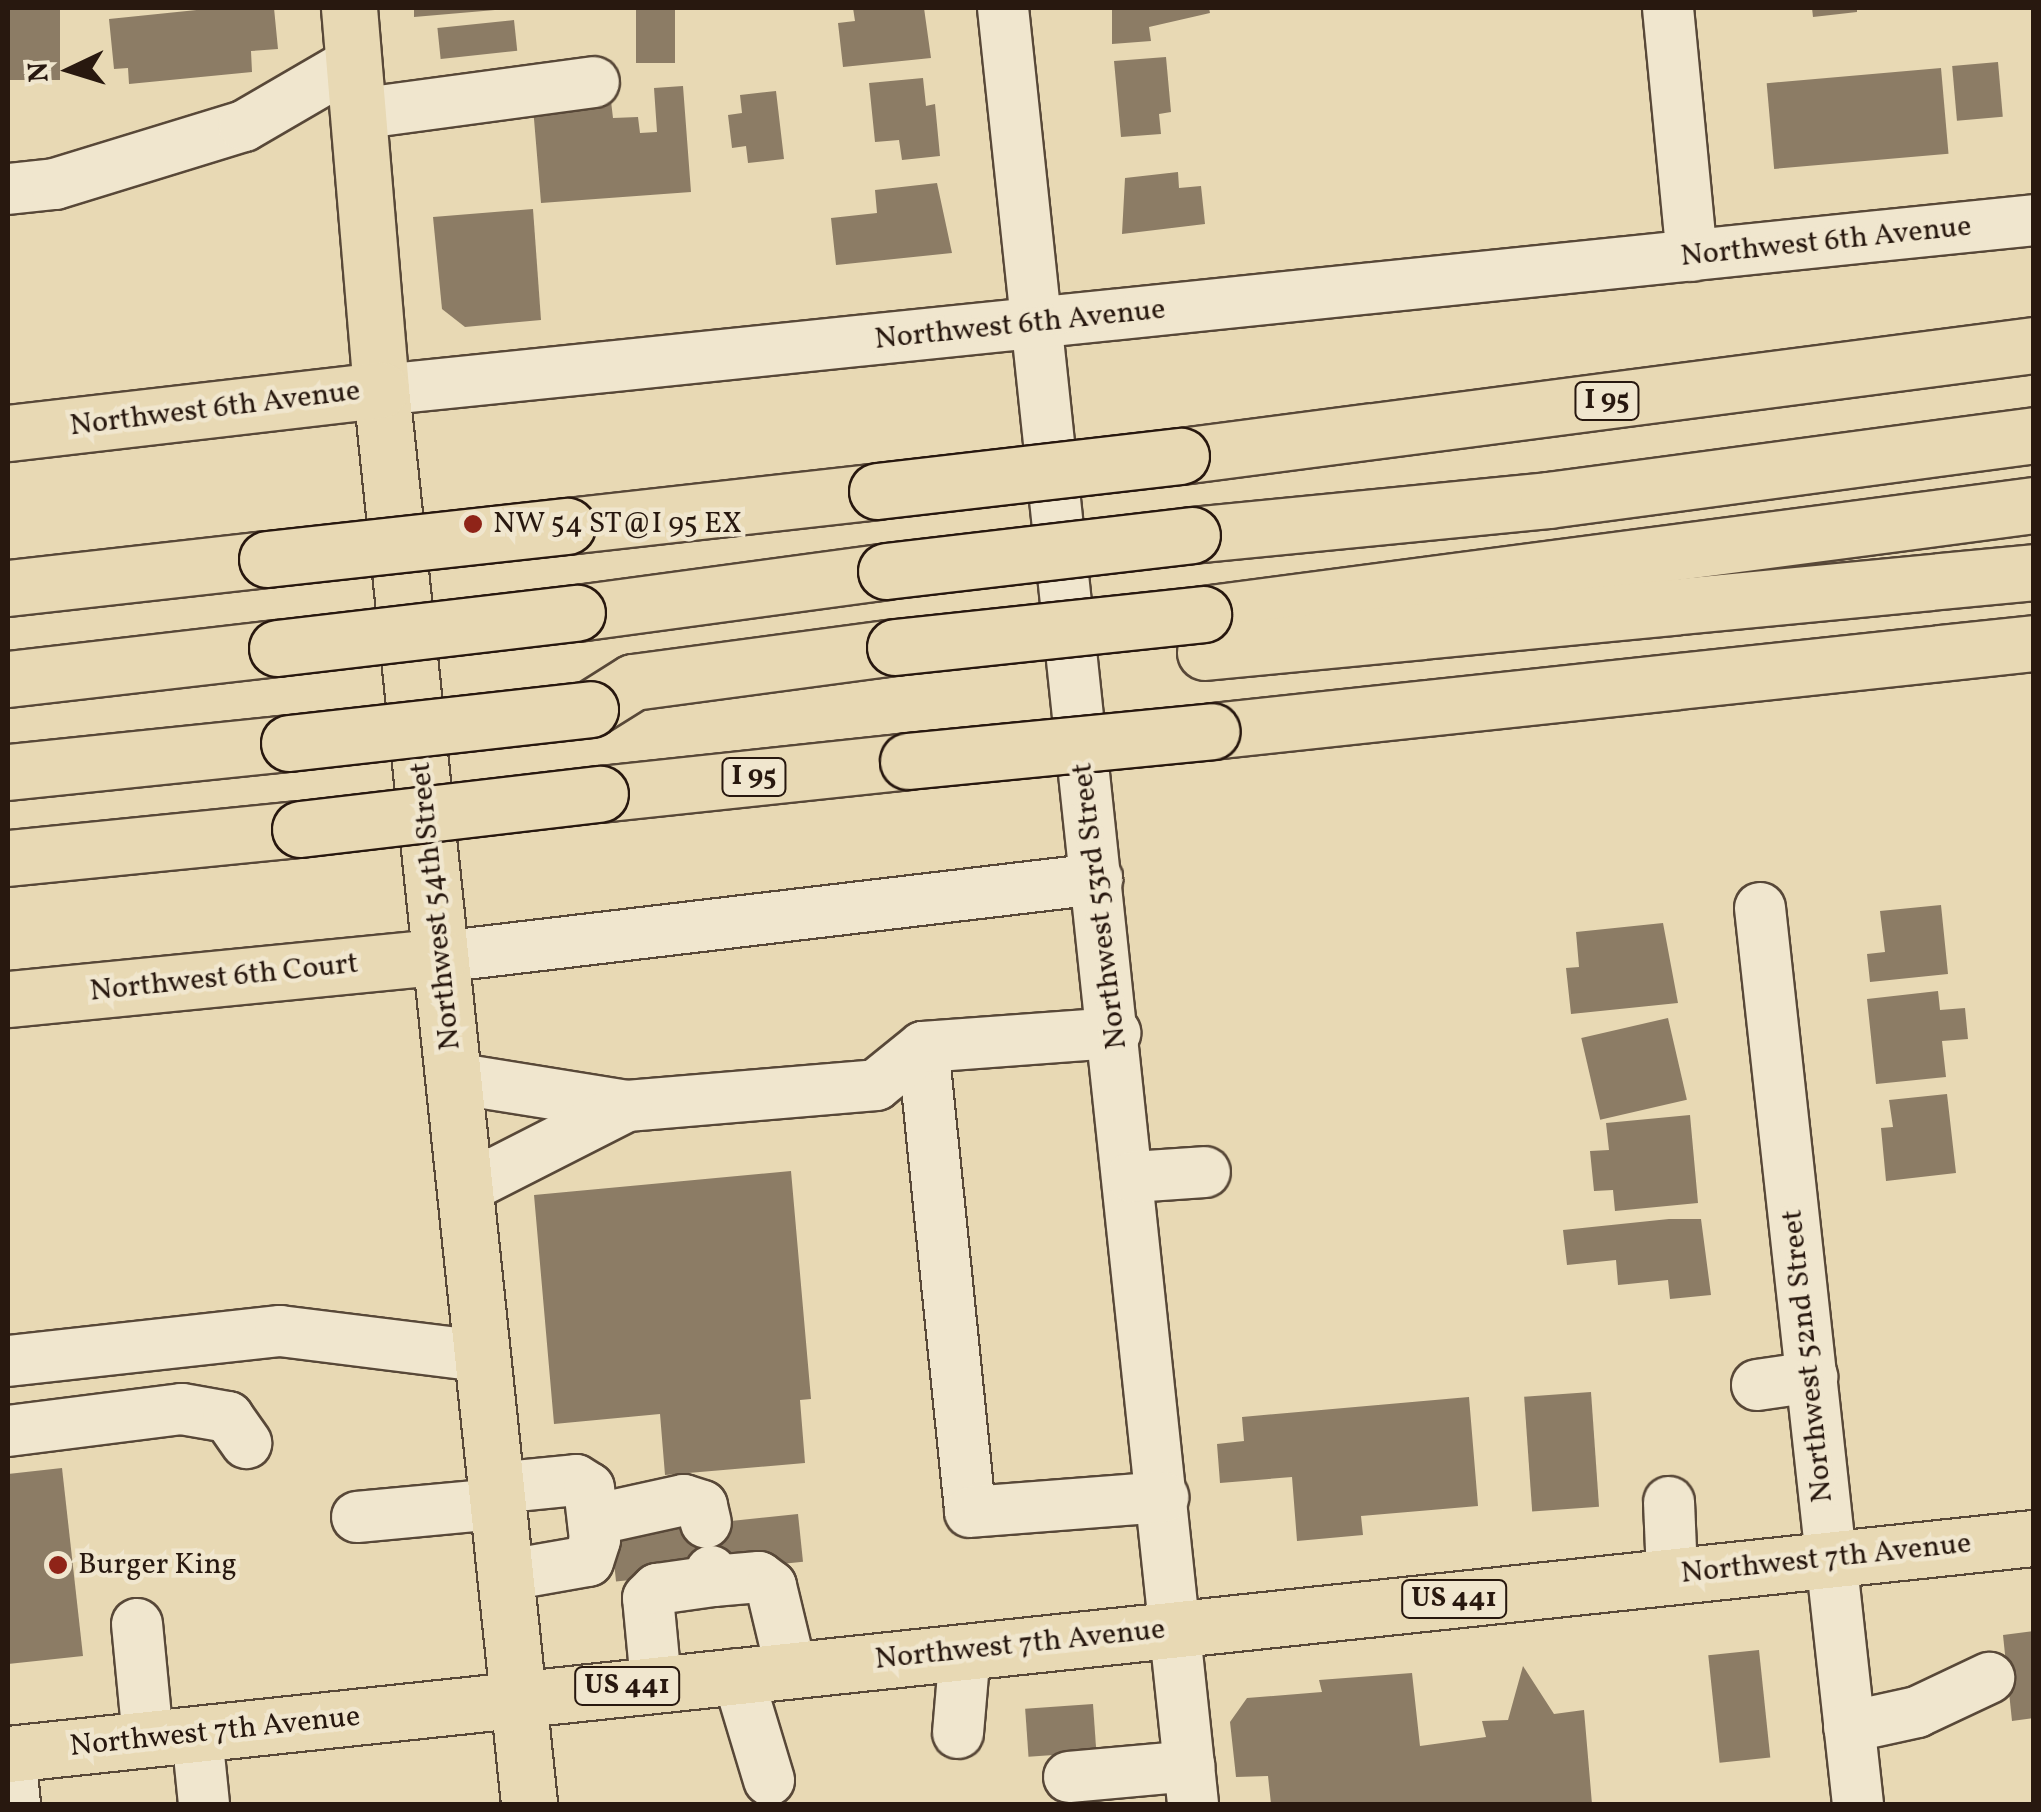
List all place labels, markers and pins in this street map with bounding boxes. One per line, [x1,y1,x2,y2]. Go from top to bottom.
place label: NW 54 ST@I 95 EX [493,506,743,542]
marker: NW 54 ST@I 95 EX [462,513,484,535]
place label: Burger King [78,1547,237,1583]
marker: Burger King [47,1554,69,1576]

